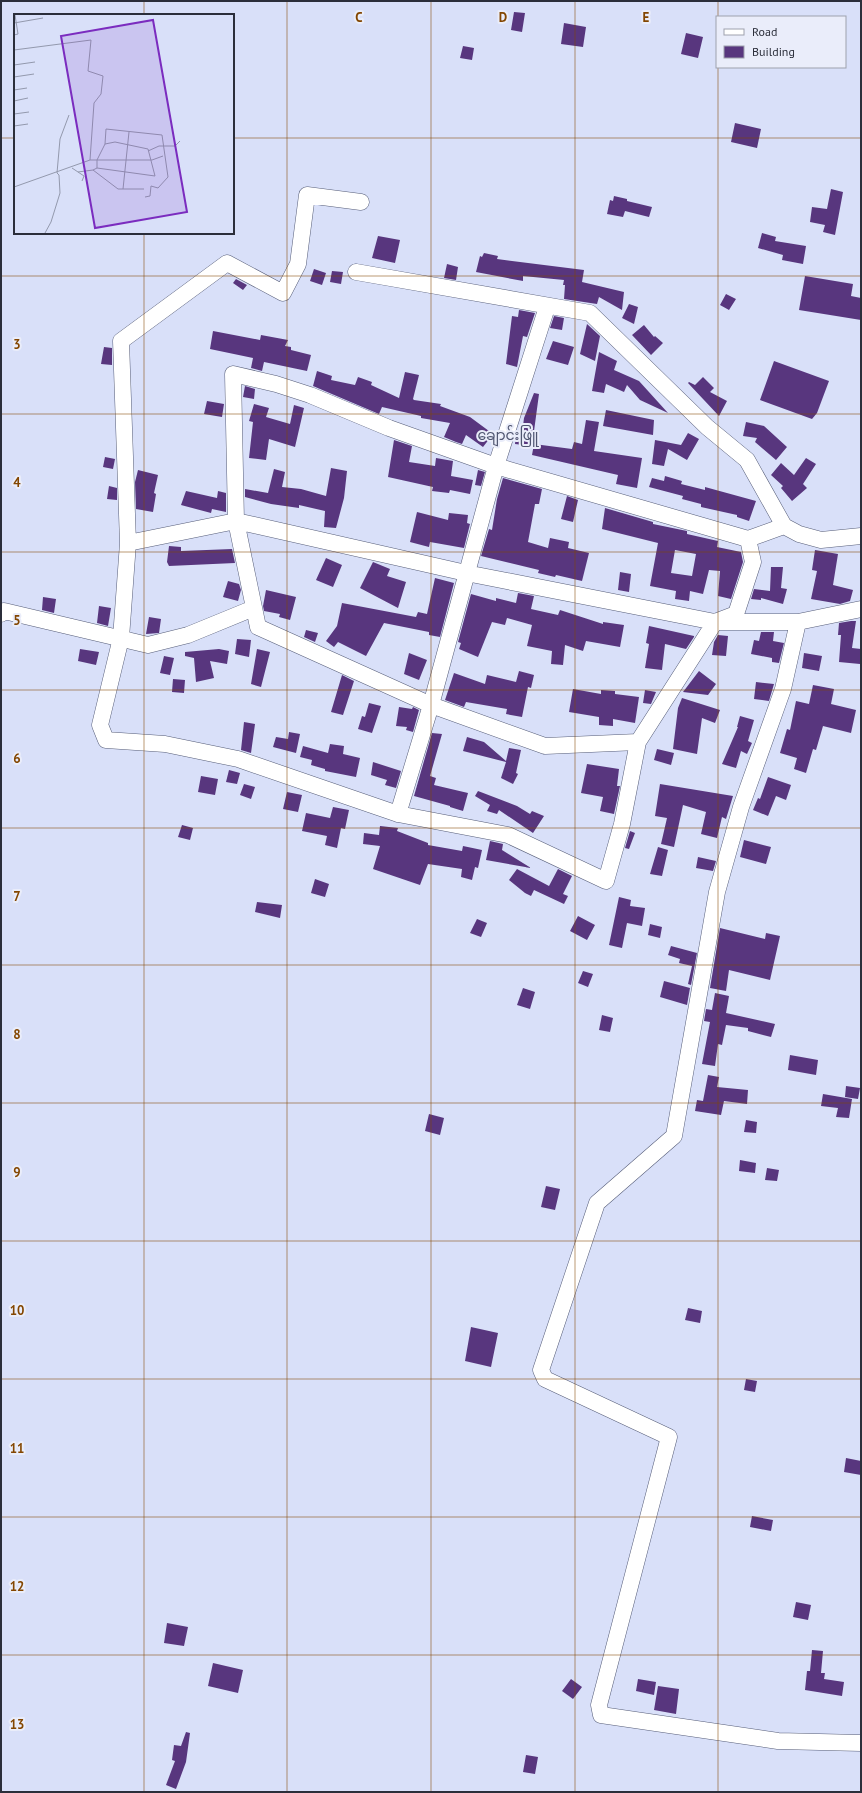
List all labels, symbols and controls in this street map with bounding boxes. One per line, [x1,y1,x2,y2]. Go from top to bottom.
text: C [355,9,363,26]
text: D [499,9,507,26]
text: E [643,9,650,26]
inset map [14,14,234,234]
legend [716,16,846,68]
text: Road [752,24,777,39]
text: Building [752,44,795,59]
text: 3 [13,336,21,353]
district label: ချောင်းဖြူ [477,425,539,447]
text: 4 [13,474,21,491]
text: 5 [13,612,21,629]
text: 6 [13,750,21,767]
text: 7 [13,888,21,905]
text: 8 [13,1026,21,1043]
text: 9 [13,1164,21,1181]
text: 10 [10,1302,24,1319]
text: 11 [10,1440,24,1457]
text: 12 [10,1578,24,1595]
text: 13 [10,1716,24,1733]

